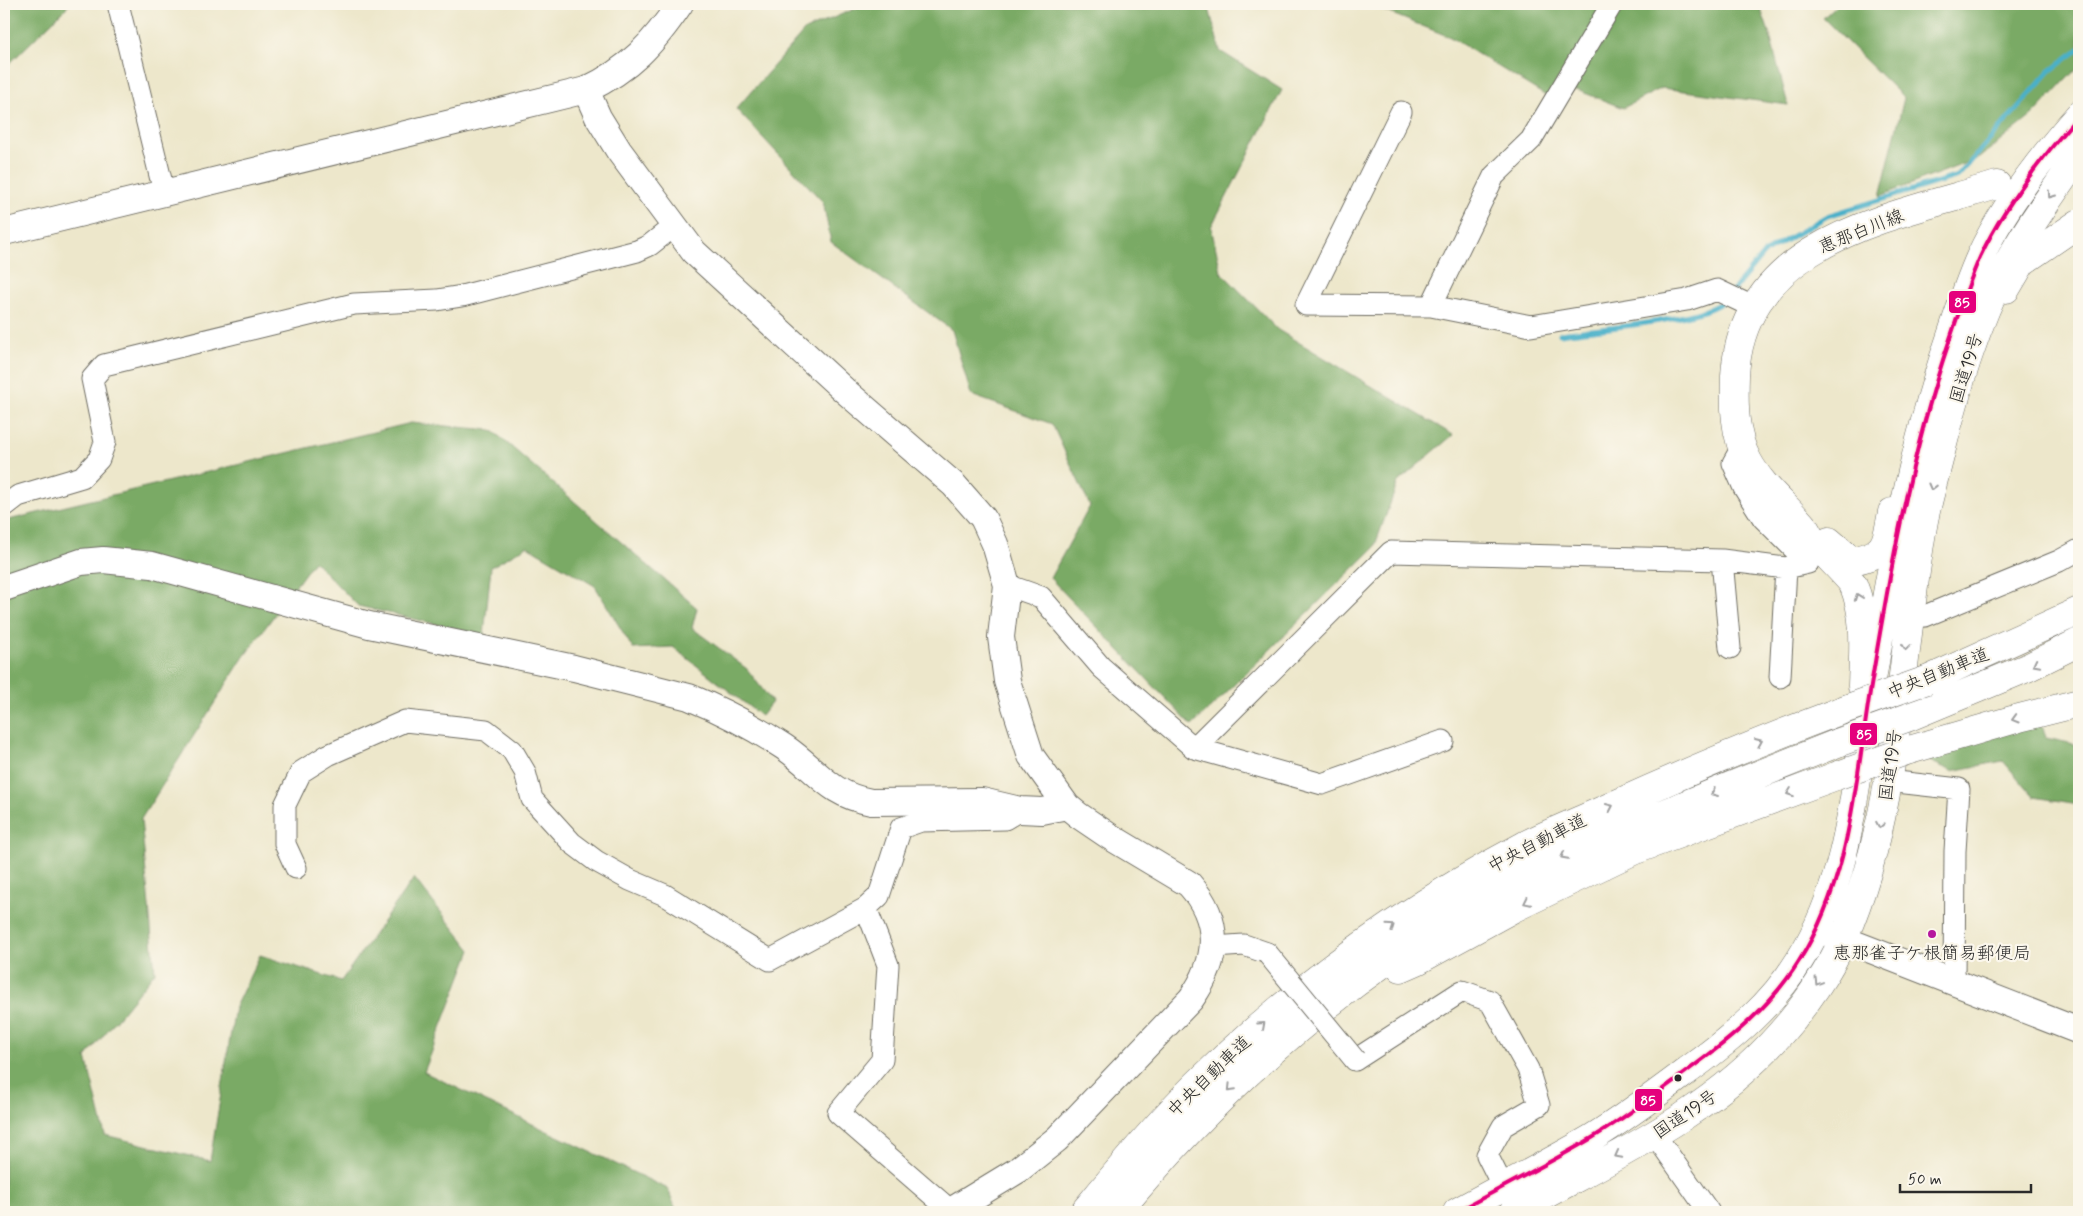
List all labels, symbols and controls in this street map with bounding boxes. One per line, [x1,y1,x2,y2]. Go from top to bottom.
one-way arrow [2048,189,2057,199]
street label: 恵那白川線 [1815,204,1908,260]
line badge: 85 [1948,290,1977,314]
text: 85 [1954,294,1970,312]
street label: 国道19号 [1945,330,1989,407]
one-way arrow [1928,482,1938,490]
one-way arrow [1854,594,1864,602]
street label: 中央自動車道 [1884,643,1993,705]
one-way arrow [1901,643,1912,651]
one-way arrow [2032,658,2041,668]
one-way arrow [2010,713,2019,724]
line badge: 85 [1849,722,1878,746]
text: 85 [1856,726,1872,744]
street label: 国道19号 [1874,727,1908,803]
one-way arrow [1754,738,1763,749]
one-way arrow [1710,787,1719,797]
one-way arrow [1786,787,1795,797]
one-way arrow [1605,802,1614,813]
street label: 中央自動車道 [1484,809,1591,879]
one-way arrow [1876,821,1886,829]
one-way arrow [1560,850,1569,860]
one-way arrow [1523,896,1532,906]
one-way arrow [1386,924,1395,933]
marker: 恵那雀子ケ根簡易郵便局 [1926,928,1938,940]
place label: 恵那雀子ケ根簡易郵便局 [1833,942,2031,966]
one-way arrow [1814,977,1824,986]
one-way arrow [1256,1022,1265,1031]
street label: 中央自動車道 [1163,1031,1257,1123]
unlabelled marker [1673,1073,1683,1083]
one-way arrow [1228,1083,1237,1092]
street label: 国道19号 [1649,1085,1722,1145]
line badge: 85 [1634,1088,1663,1112]
text: 85 [1640,1092,1656,1110]
one-way arrow [1615,1149,1624,1159]
scale bar [1900,1161,2032,1193]
text: 50 m [1908,1170,1942,1190]

